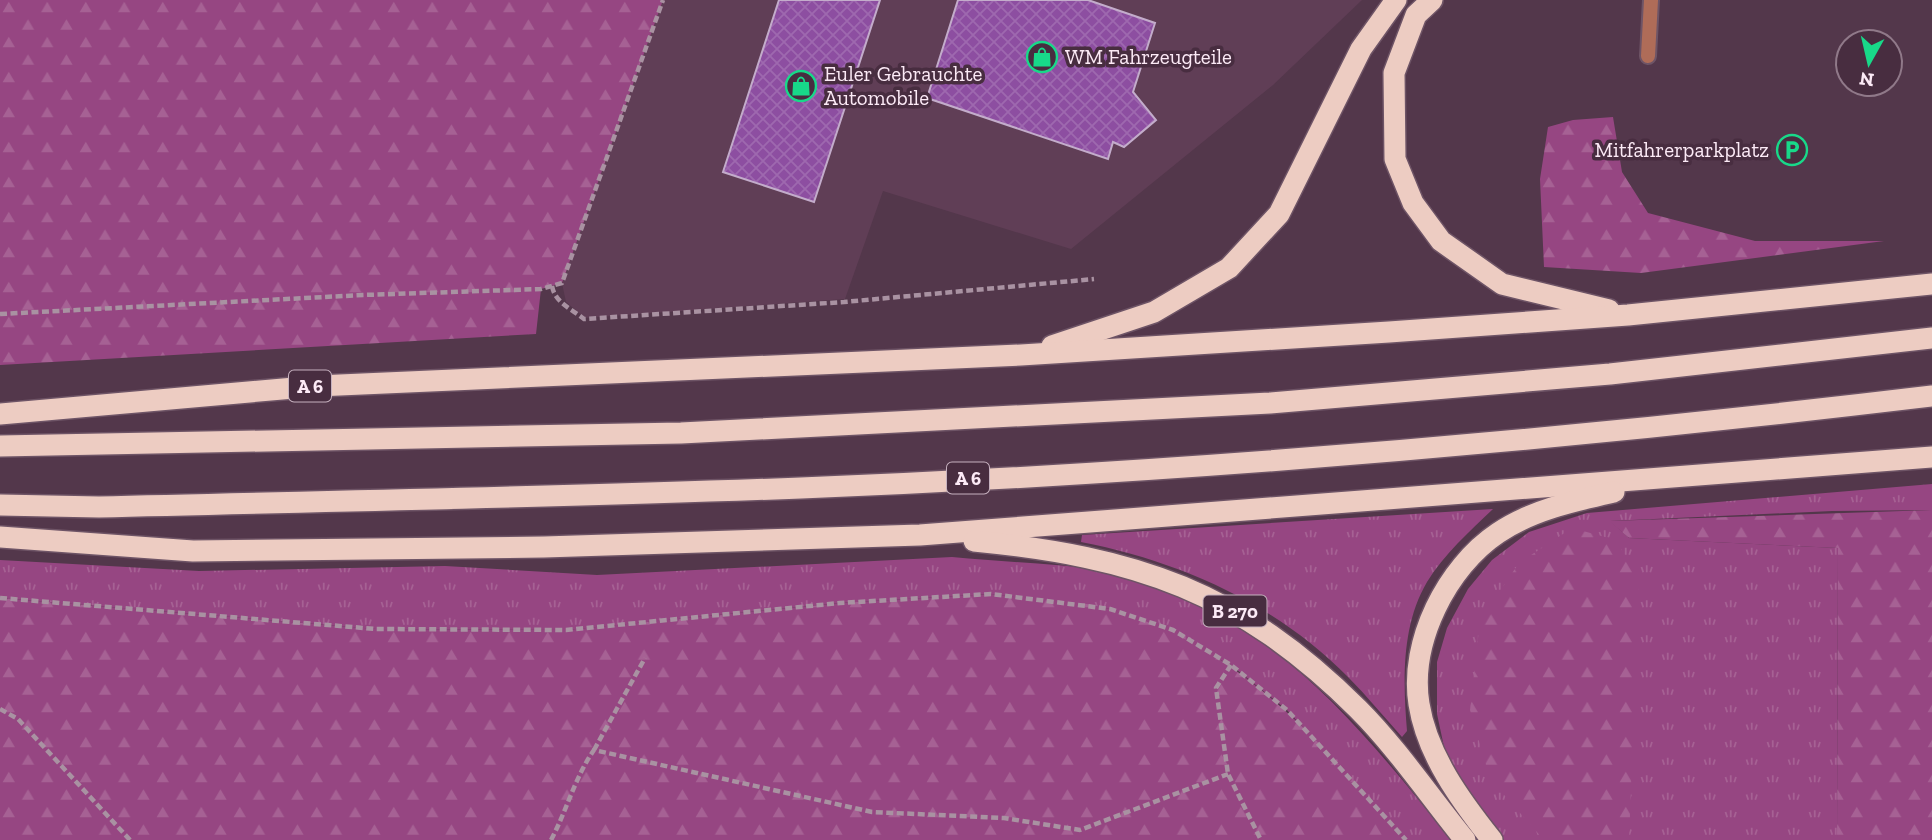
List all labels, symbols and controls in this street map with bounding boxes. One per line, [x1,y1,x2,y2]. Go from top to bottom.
north arrow [1834,28,1904,98]
shop icon: WM Fahrzeugteile [1025,40,1059,74]
place label: WM Fahrzeugteile [1065,44,1232,69]
place label: Euler Gebrauchte Automobile [824,61,982,110]
text: N [1858,67,1875,92]
shop icon: Euler Gebrauchte Automobile [784,69,818,103]
parking icon: Mitfahrerparkplatz [1775,133,1809,167]
place label: Mitfahrerparkplatz [1595,137,1769,162]
road number: A 6 [289,370,331,402]
road number: A 6 [947,463,989,494]
road number: B 270 [1204,596,1266,626]

